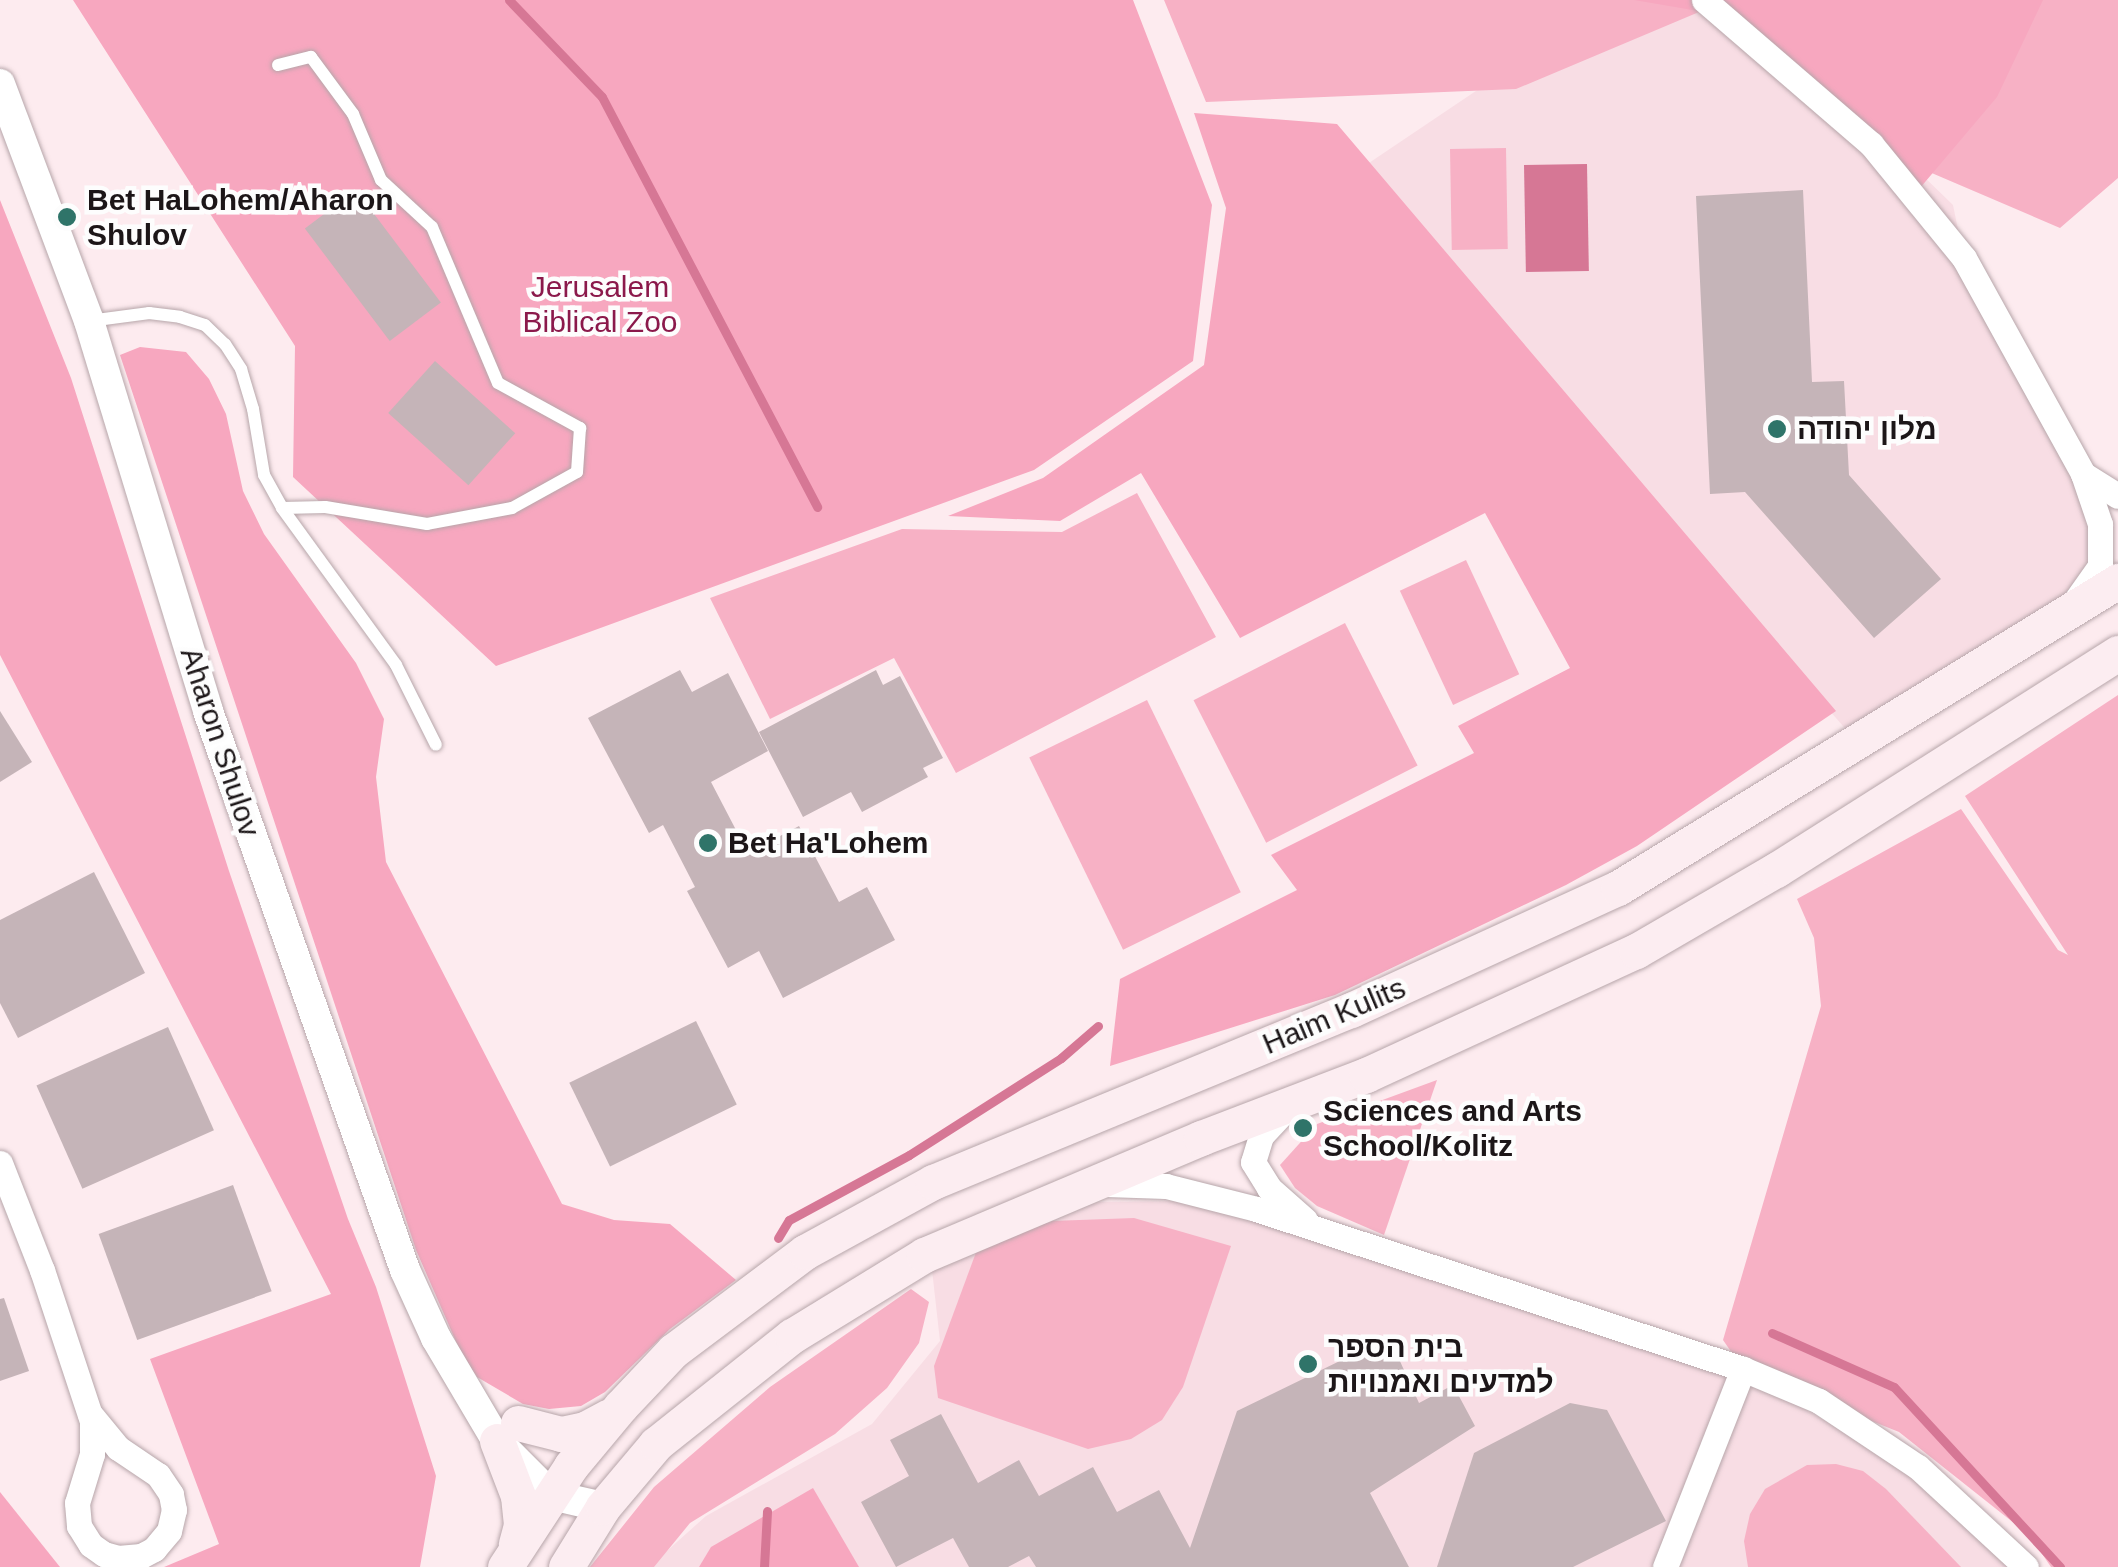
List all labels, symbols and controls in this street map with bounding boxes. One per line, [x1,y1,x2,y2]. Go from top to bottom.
place label: Bet HaLohem/Aharon Shulov [87,182,394,252]
marker: Bet HaLohem/Aharon Shulov [56,206,78,228]
park label: Jerusalem Biblical Zoo [522,269,678,340]
place label: מלון יהודה [1797,411,1937,447]
marker: מלון יהודה [1766,418,1788,440]
street label: Aharon Shulov [172,643,268,841]
place label: Bet Ha'Lohem [728,825,928,861]
marker: Bet Ha'Lohem [697,832,719,854]
street label: Haim Kulits [1257,970,1411,1062]
place label: Sciences and Arts School/Kolitz [1323,1093,1583,1164]
marker: Sciences and Arts School/Kolitz [1292,1117,1314,1139]
place label: בית הספר למדעים ואמנויות [1328,1329,1554,1400]
marker: בית הספר למדעים ואמנויות [1297,1353,1319,1375]

